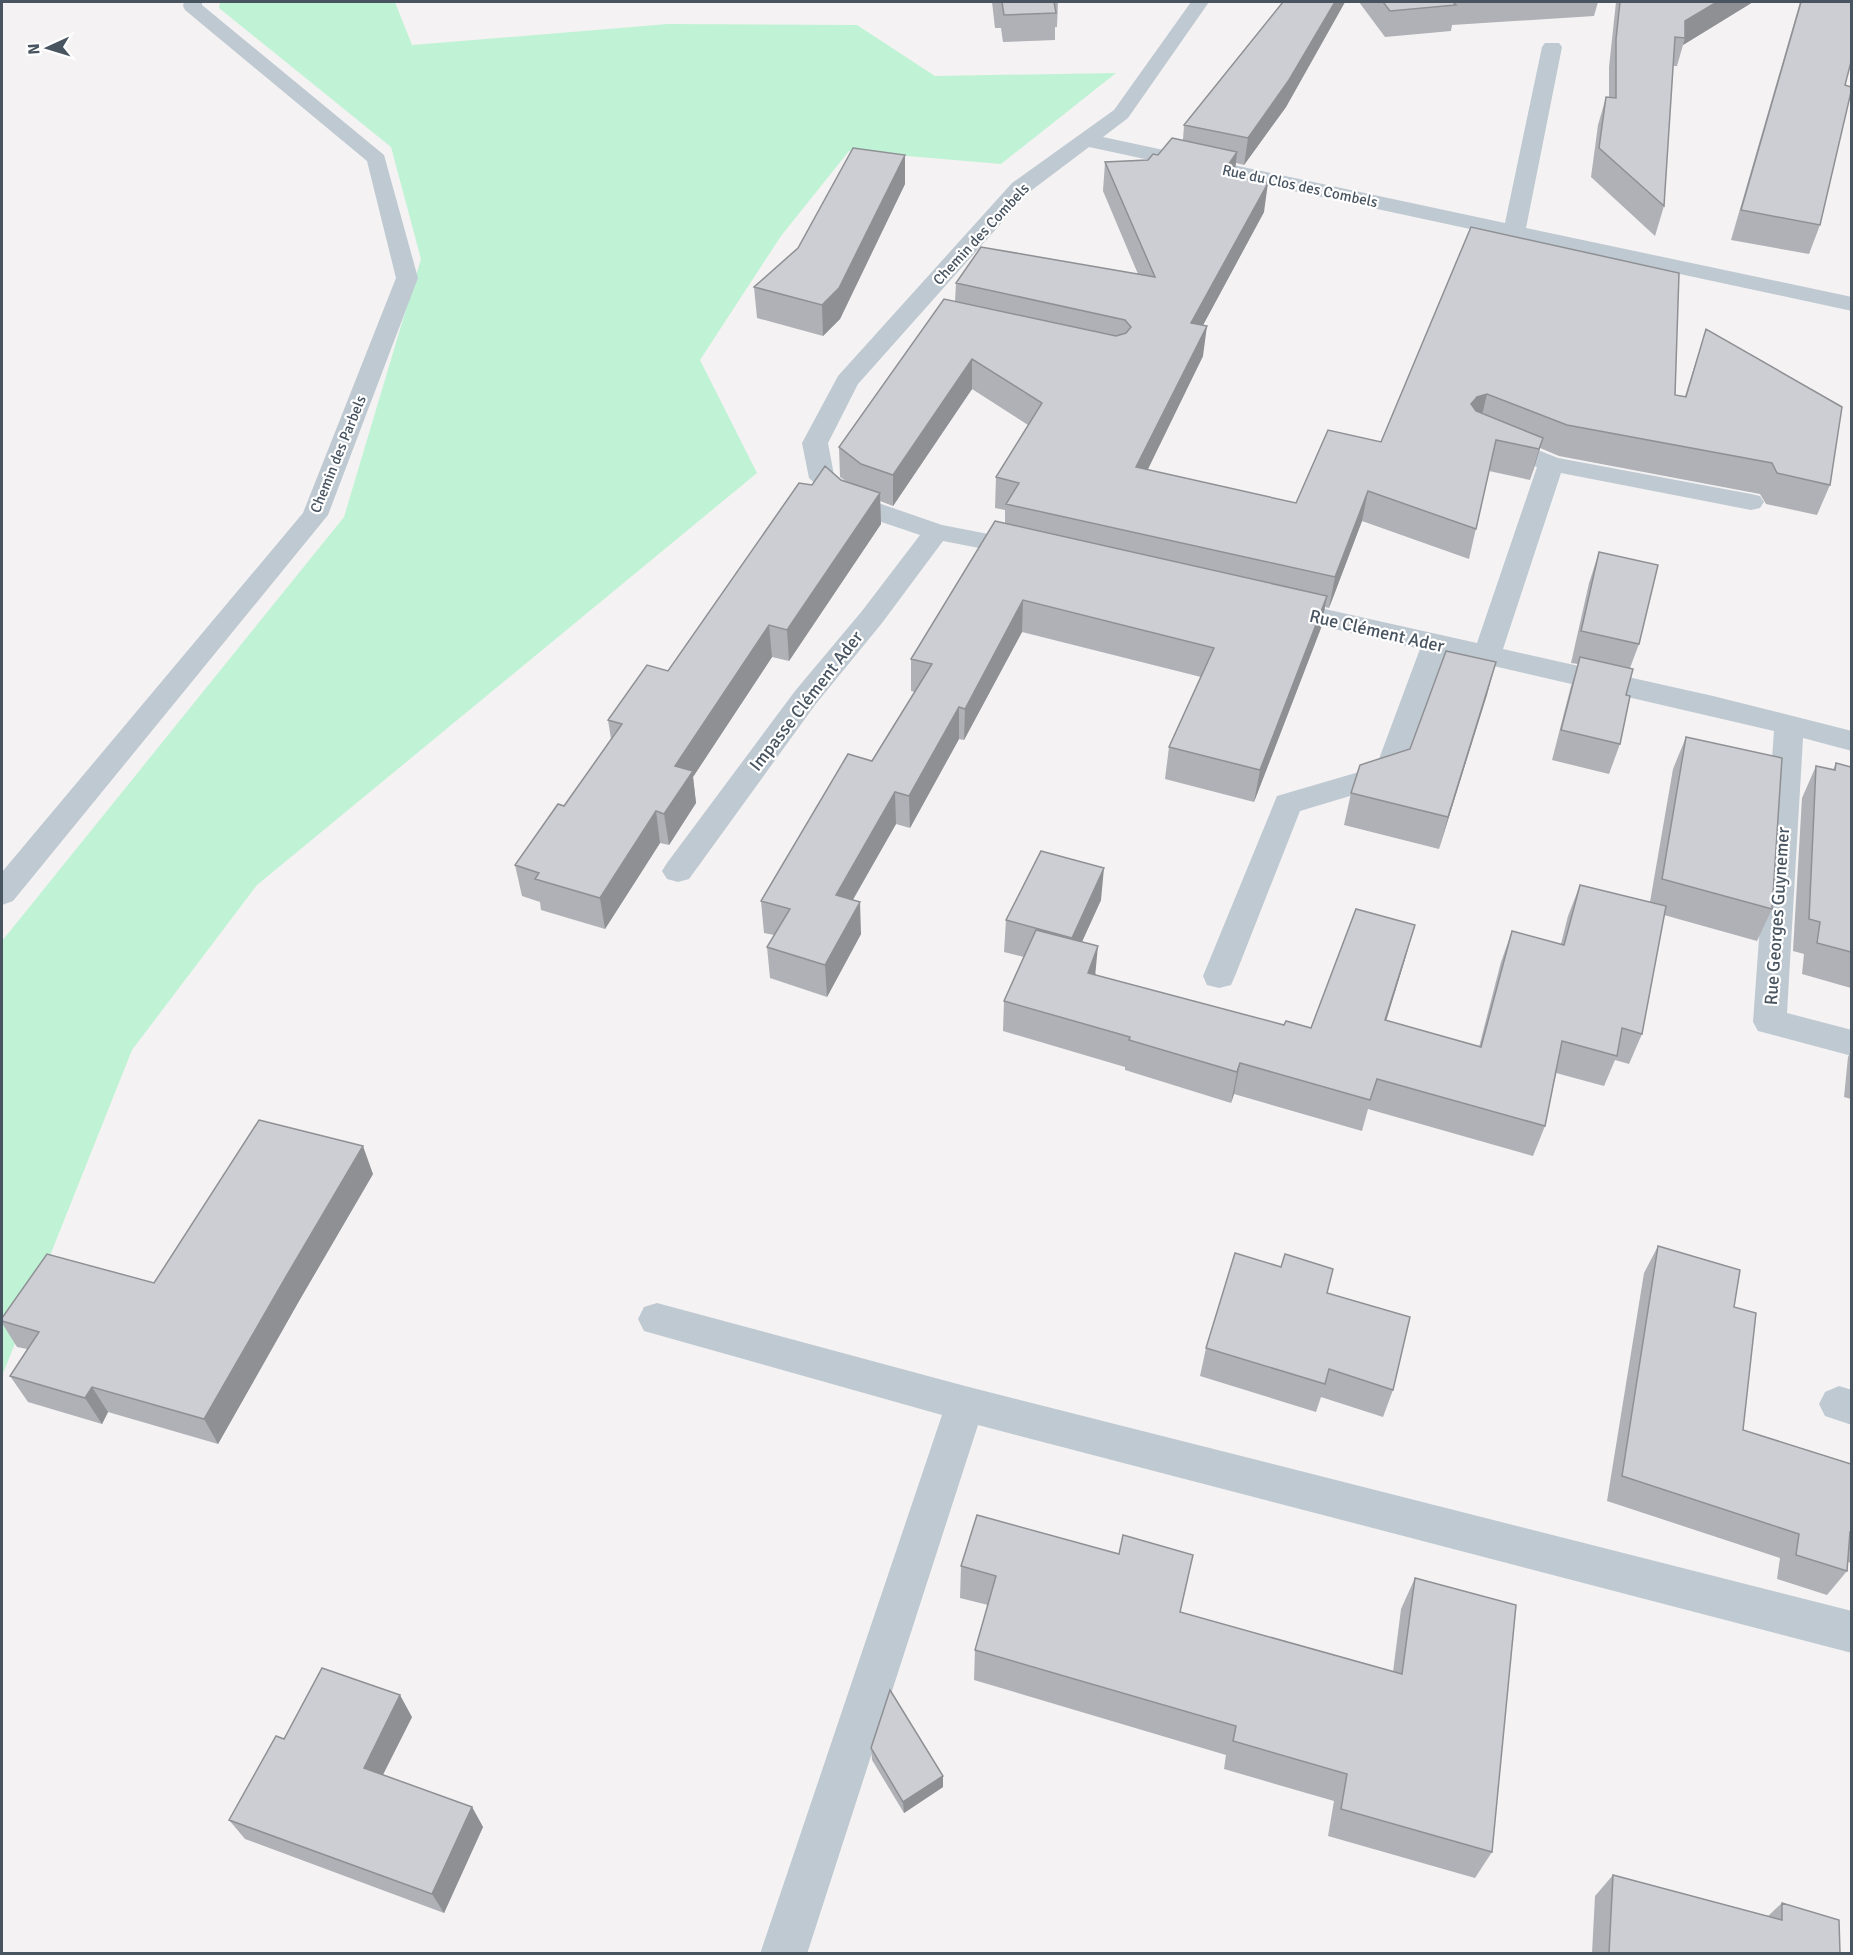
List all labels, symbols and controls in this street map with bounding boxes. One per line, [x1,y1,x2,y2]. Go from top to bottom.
north arrow [18,18,78,78]
text: N [24,43,44,55]
street label: Rue du Clos des Combels [1221,161,1380,211]
street label: Chemin des Combels [929,179,1033,289]
street label: Chemin des Parbels [306,392,370,515]
street label: Rue Clément Ader [1307,605,1447,657]
street label: Impasse Clément Ader [745,626,868,775]
street label: Rue Georges Guynemer [1760,826,1794,1006]

